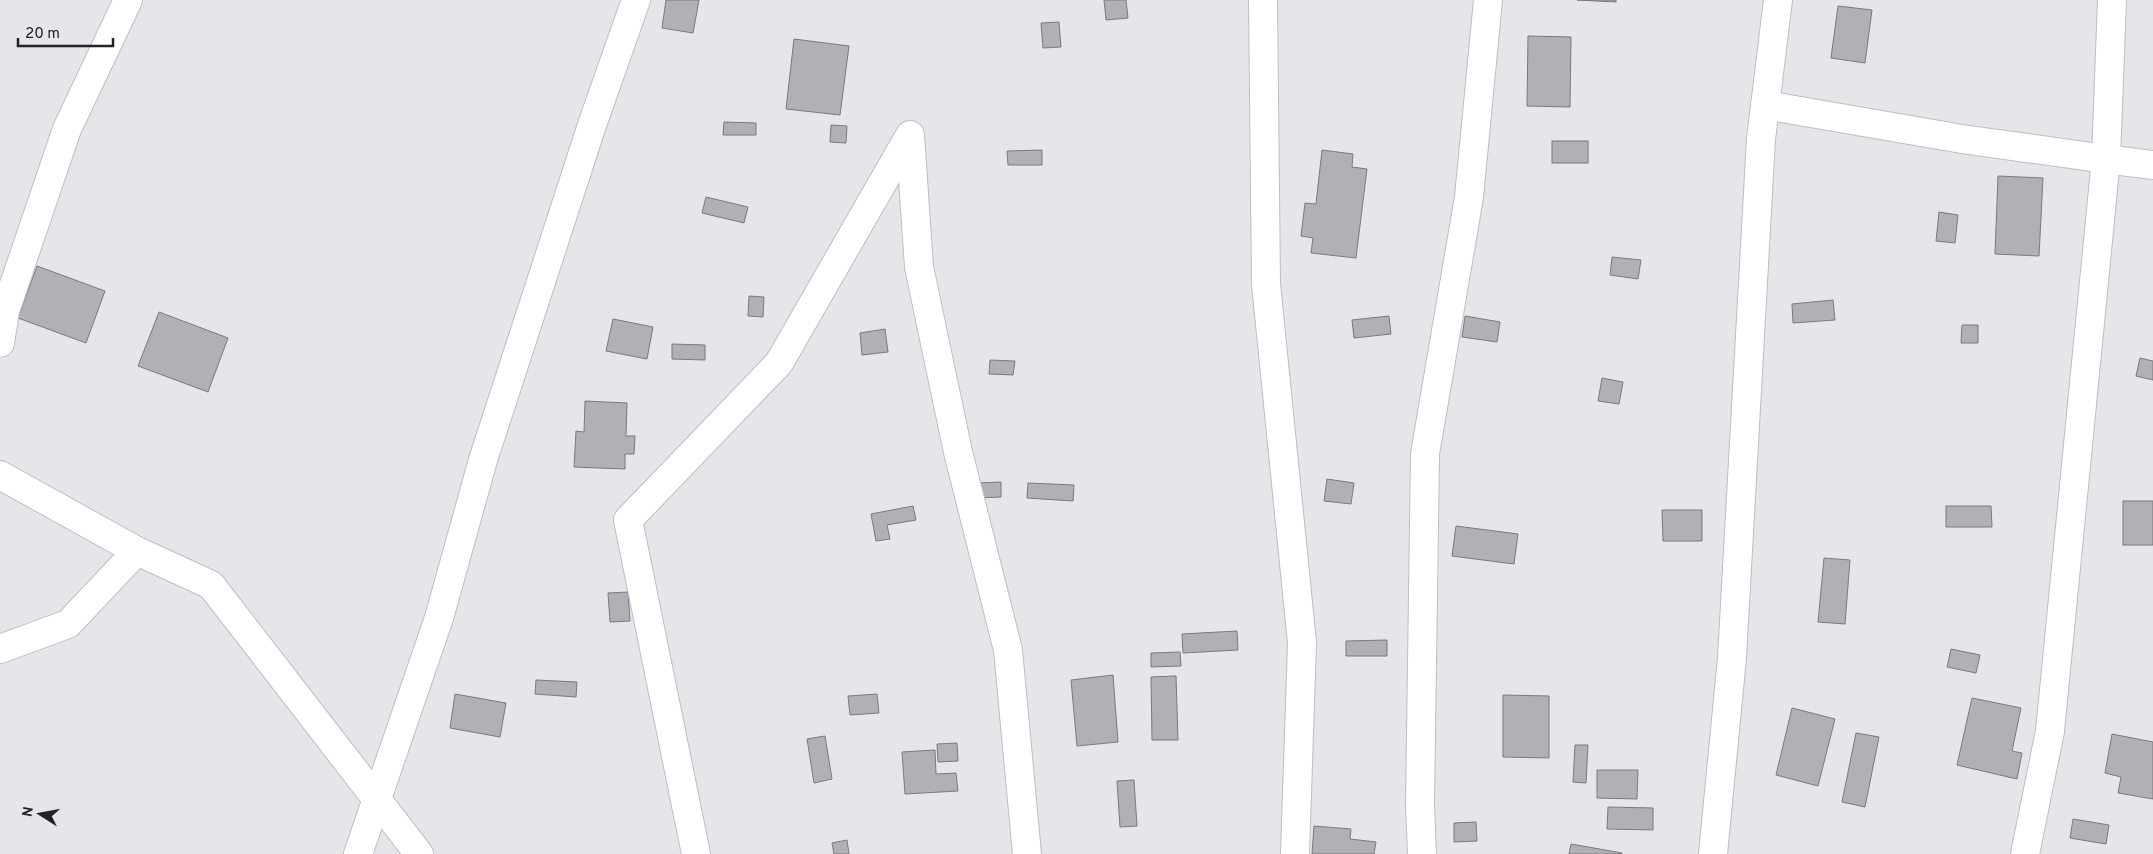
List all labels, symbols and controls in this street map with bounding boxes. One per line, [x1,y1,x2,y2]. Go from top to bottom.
scale bar [18,15,112,47]
text: 20 m [25,25,60,44]
north arrow [15,789,65,839]
text: N [19,805,38,818]

